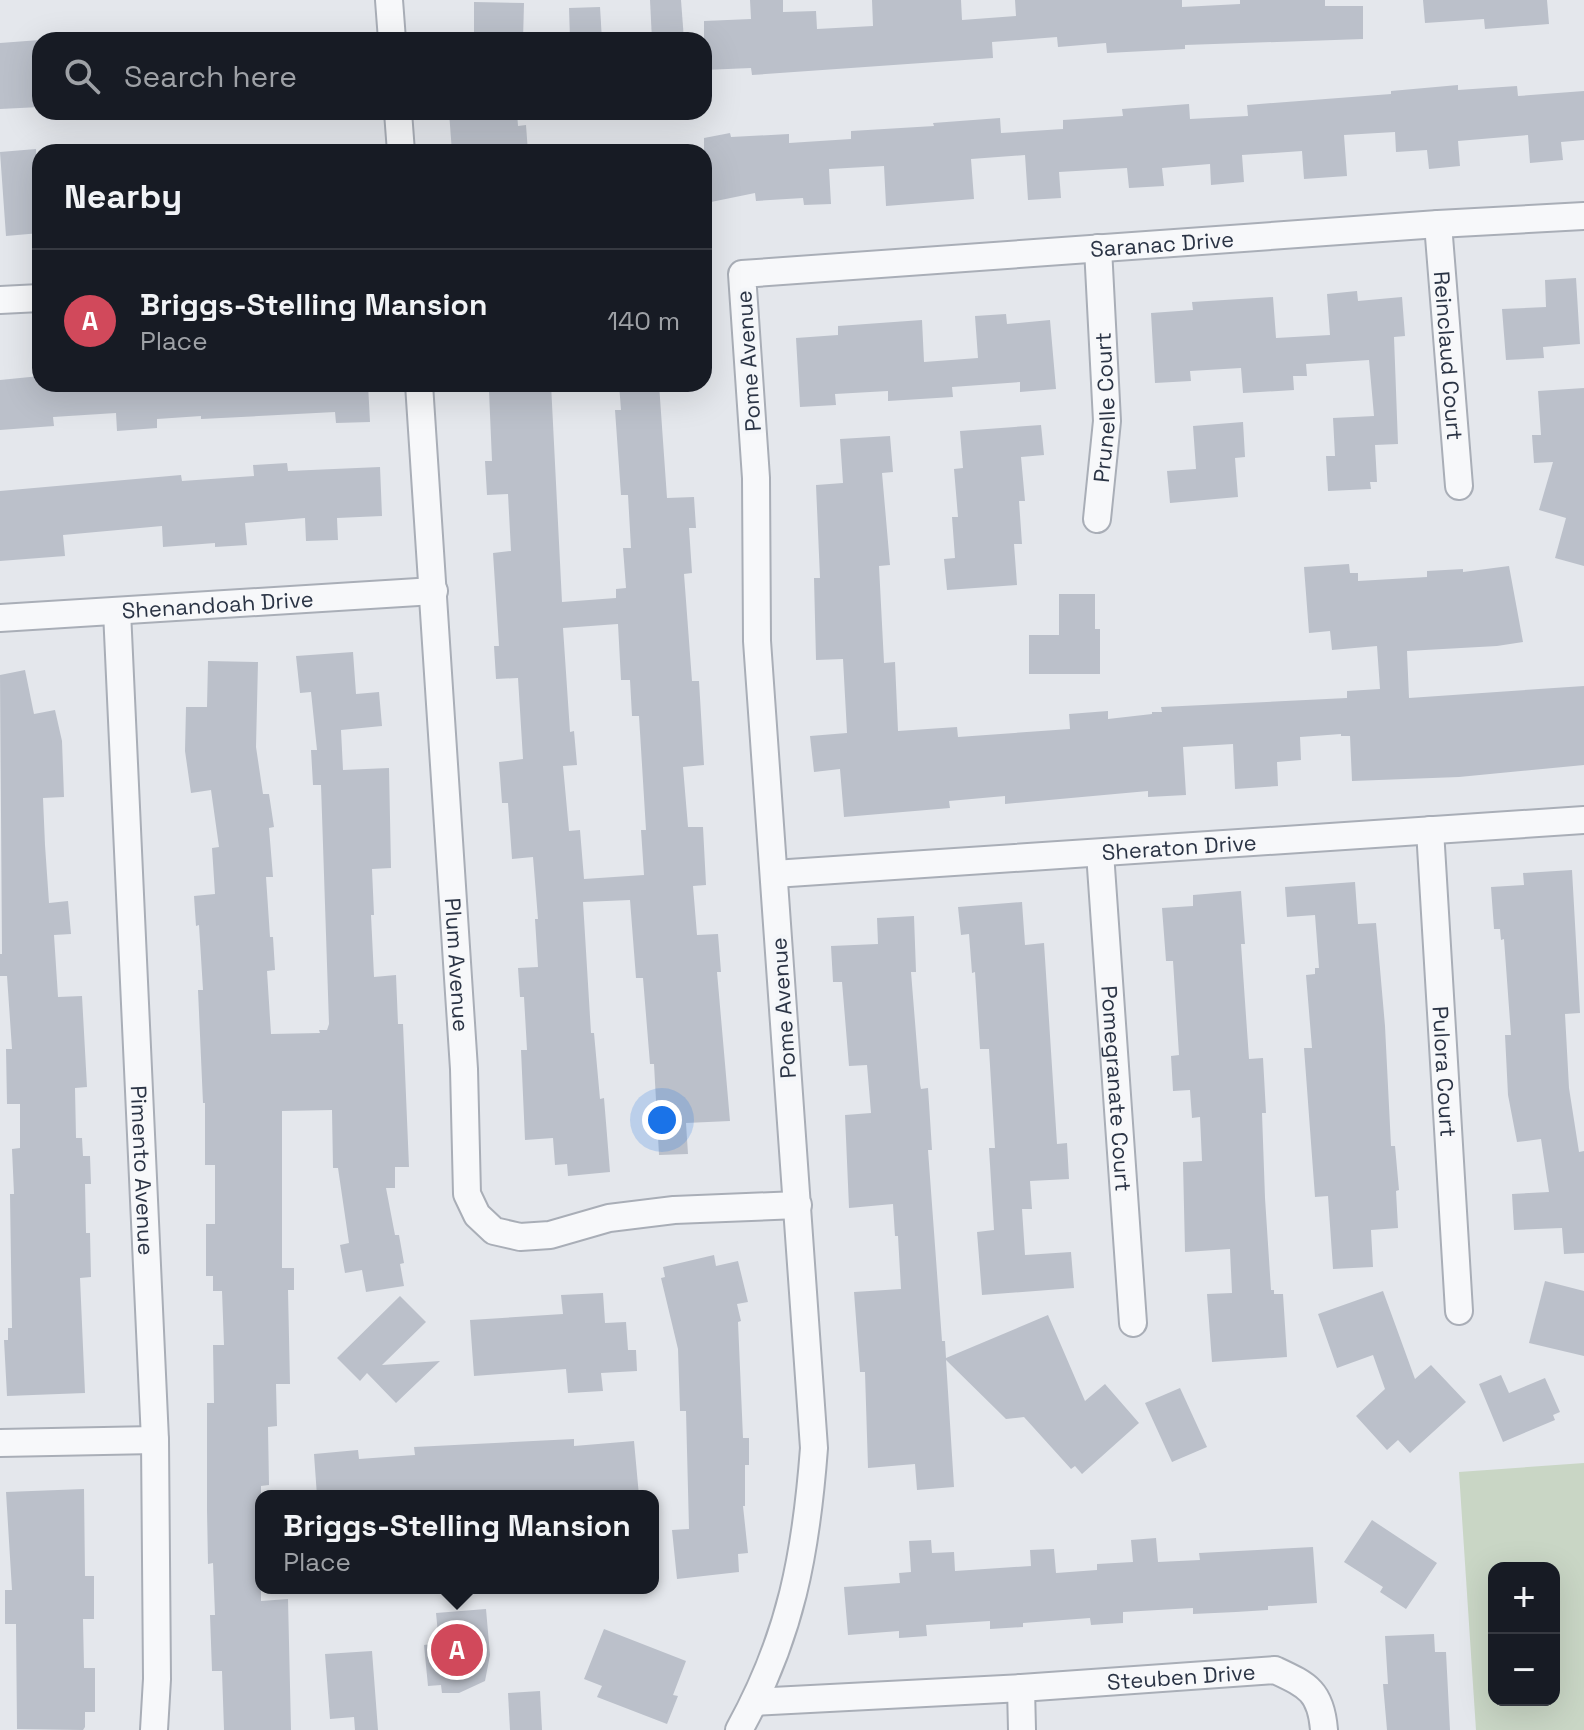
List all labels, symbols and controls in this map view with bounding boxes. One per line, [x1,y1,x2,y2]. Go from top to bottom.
search box [32,32,712,120]
icon: search [60,54,104,98]
text: Search here [124,57,297,96]
text: Nearby [64,175,182,218]
street label: Saranac Drive [1089,225,1235,263]
street label: Reinclaud Court [1428,270,1469,441]
text: Briggs-Stelling Mansion [140,285,487,324]
street label: Pome Avenue [729,289,767,433]
text: A [82,304,98,338]
text: 140 m [607,304,680,338]
text: Place [140,324,208,358]
street label: Prunelle Court [1087,332,1121,484]
street label: Shenandoah Drive [121,585,314,624]
street label: Sheraton Drive [1101,828,1257,866]
street label: Plum Avenue [439,897,476,1033]
street label: Pome Avenue [764,936,802,1080]
street label: Pomegranate Court [1095,984,1138,1192]
street label: Pulora Court [1427,1005,1462,1138]
street label: Pimento Avenue [125,1085,161,1256]
your location [642,1100,682,1140]
popup [255,1490,659,1594]
text: Briggs-Stelling Mansion [283,1506,631,1545]
text: Place [283,1545,351,1579]
map controls [1488,1562,1560,1706]
button: + [1488,1562,1560,1634]
pin: A [431,1620,483,1680]
button: − [1488,1634,1560,1706]
street label: Steuben Drive [1106,1657,1256,1696]

